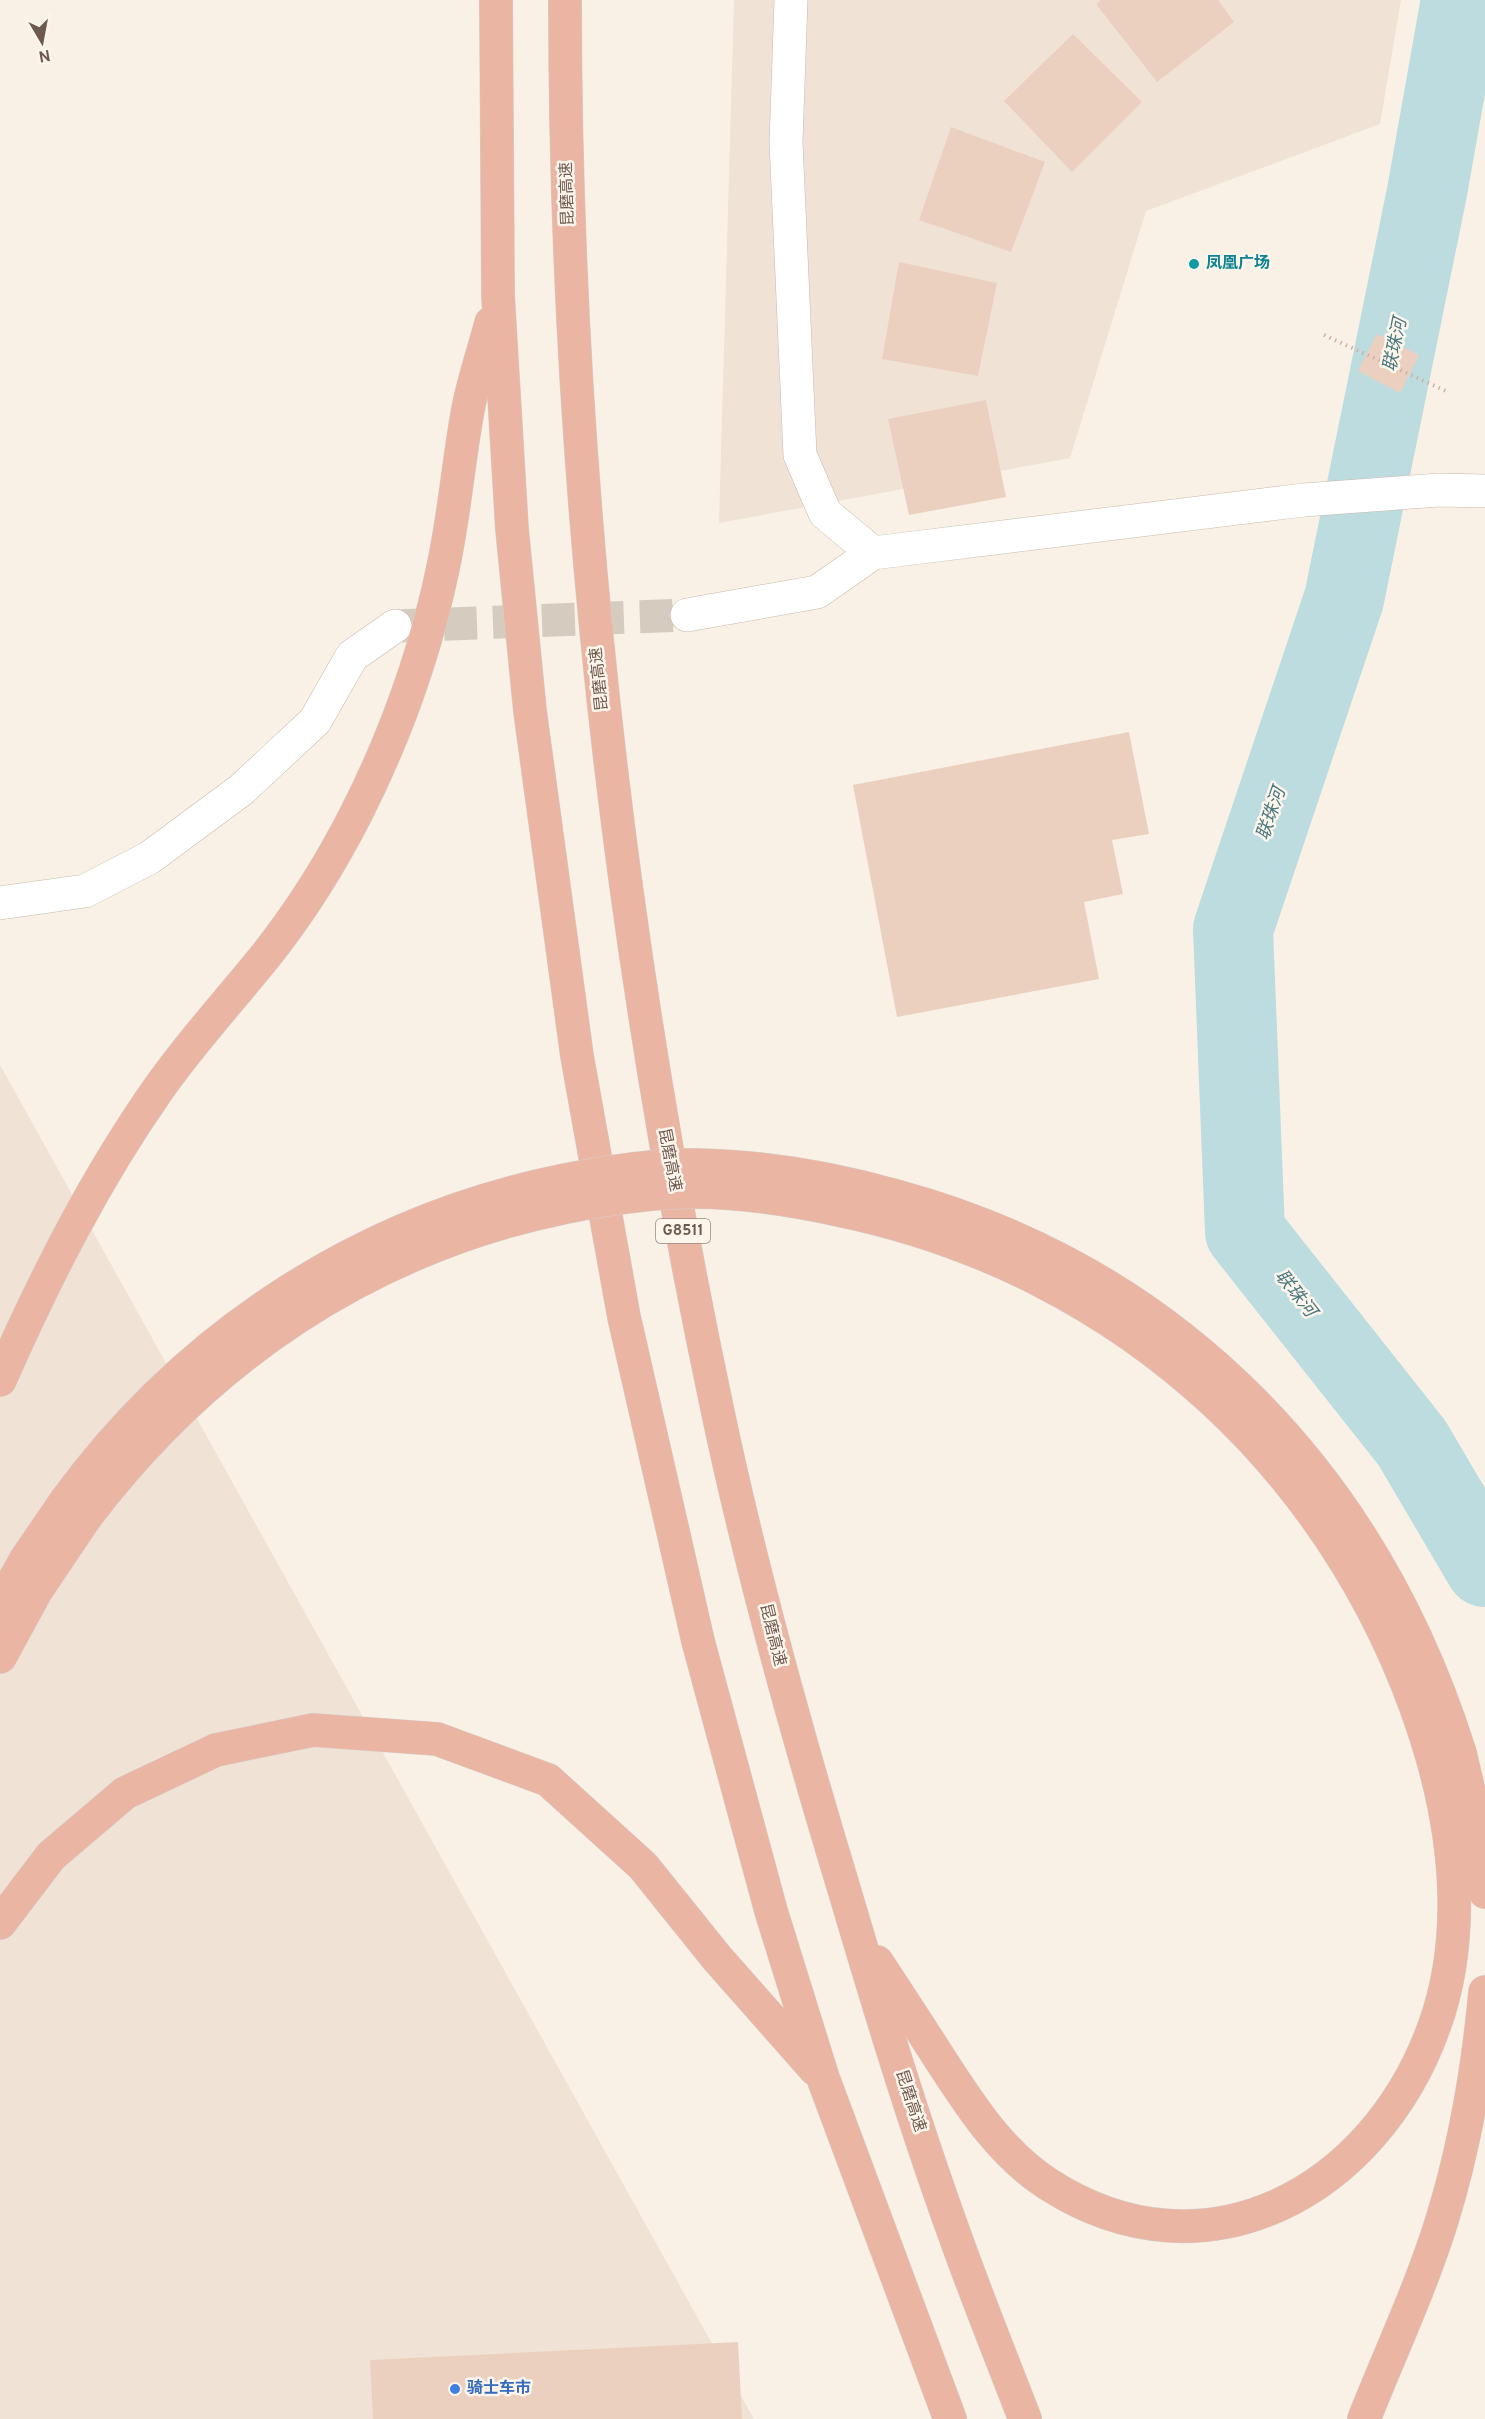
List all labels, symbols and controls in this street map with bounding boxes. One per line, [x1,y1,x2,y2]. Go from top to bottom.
north arrow [12,12,72,72]
text: N [37,44,52,66]
street label: 昆磨高速 [557,162,579,226]
place label: 凤凰广场 [1206,254,1270,274]
marker: 凤凰广场 [1187,257,1201,271]
water label: 联珠河 [1379,313,1413,374]
street label: 昆磨高速 [587,646,613,712]
water label: 联珠河 [1252,782,1293,843]
street label: 昆磨高速 [653,1127,685,1193]
road number: G8511 [656,1219,710,1243]
water label: 联珠河 [1269,1266,1323,1325]
street label: 昆磨高速 [755,1602,789,1668]
street label: 昆磨高速 [891,2067,929,2135]
place label: 骑士车市 [467,2379,531,2399]
marker: 骑士车市 [448,2382,462,2396]

